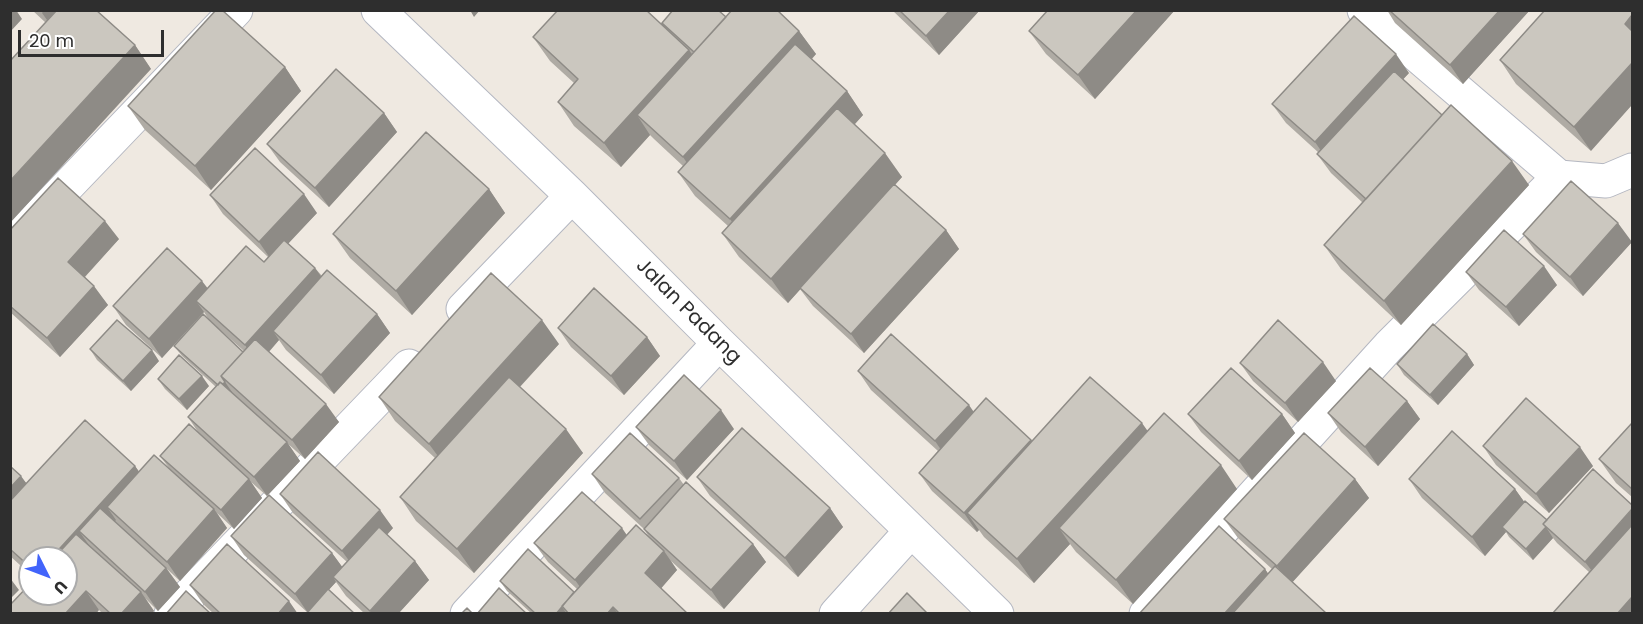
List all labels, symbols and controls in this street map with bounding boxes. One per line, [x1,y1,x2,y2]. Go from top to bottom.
scale bar [21,18,166,56]
text: 20 m [29,28,74,53]
street label: Jalan Padang [630,254,746,370]
north arrow [18,546,78,606]
text: U [48,575,73,599]

